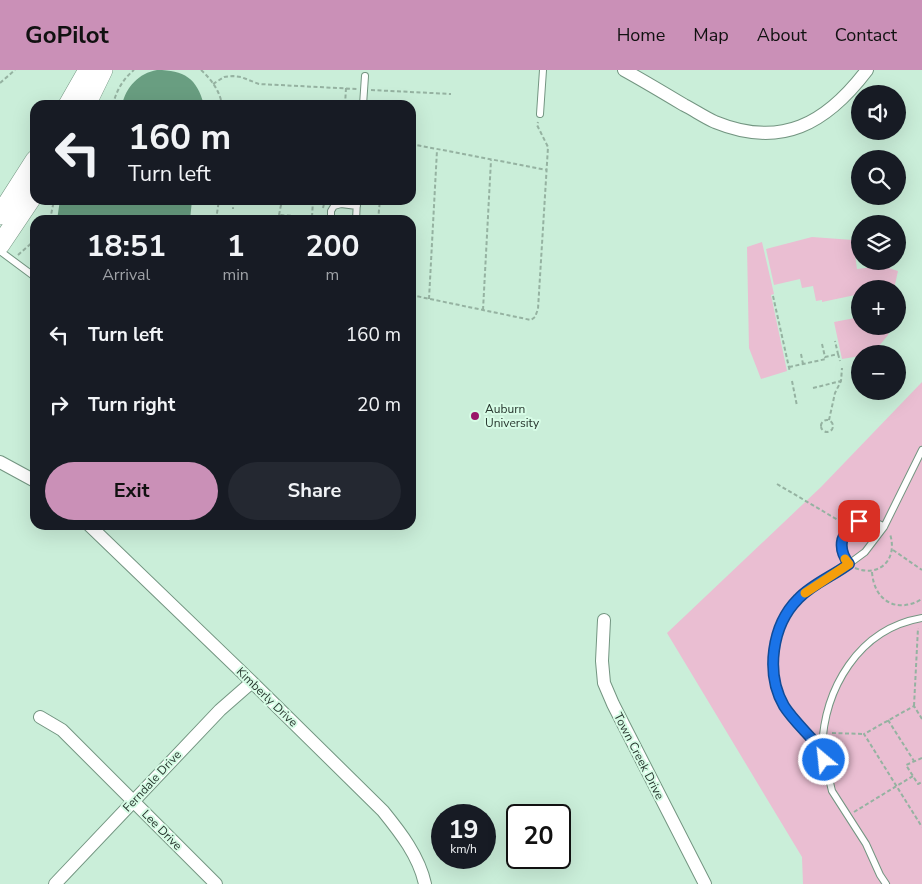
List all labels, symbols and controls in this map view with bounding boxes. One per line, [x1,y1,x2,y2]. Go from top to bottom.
text: GoPilot [25,19,109,51]
text: Home [617,23,665,47]
text: Map [693,23,729,47]
text: About [757,23,807,47]
text: Contact [835,23,897,47]
map controls [851,85,906,400]
button: sound [851,85,906,140]
text: 160 m [128,114,231,161]
icon: left [45,120,110,185]
button: search [851,150,906,205]
text: Turn left [128,159,211,189]
button: layers [851,215,906,270]
text: 18:51 [87,226,166,267]
text: 1 [227,226,245,267]
text: 200 [305,226,359,267]
text: Arrival [102,264,150,286]
text: min [222,264,249,286]
text: m [326,264,339,286]
button: + [851,280,906,335]
icon: left [45,321,73,349]
text: Turn left [88,322,163,348]
text: 160 m [346,322,401,348]
button: − [851,345,906,400]
icon: right [45,391,73,419]
text: Turn right [88,392,175,418]
text: 20 m [357,392,401,418]
place label: Auburn University [485,401,540,431]
marker: Auburn University [469,410,481,422]
button: Exit [45,462,218,520]
button: Share [228,462,401,520]
pin [838,500,880,542]
icon: arrive [845,507,873,535]
street label: Kimberly Drive [233,664,301,730]
street label: Town Creek Drive [610,710,668,802]
position arrow [797,733,849,785]
street label: Ferndale Drive [119,747,185,815]
speed limit sign: 20 [506,804,571,869]
street label: Lee Drive [138,806,186,854]
text: 19 [448,813,479,847]
text: km/h [450,841,477,857]

